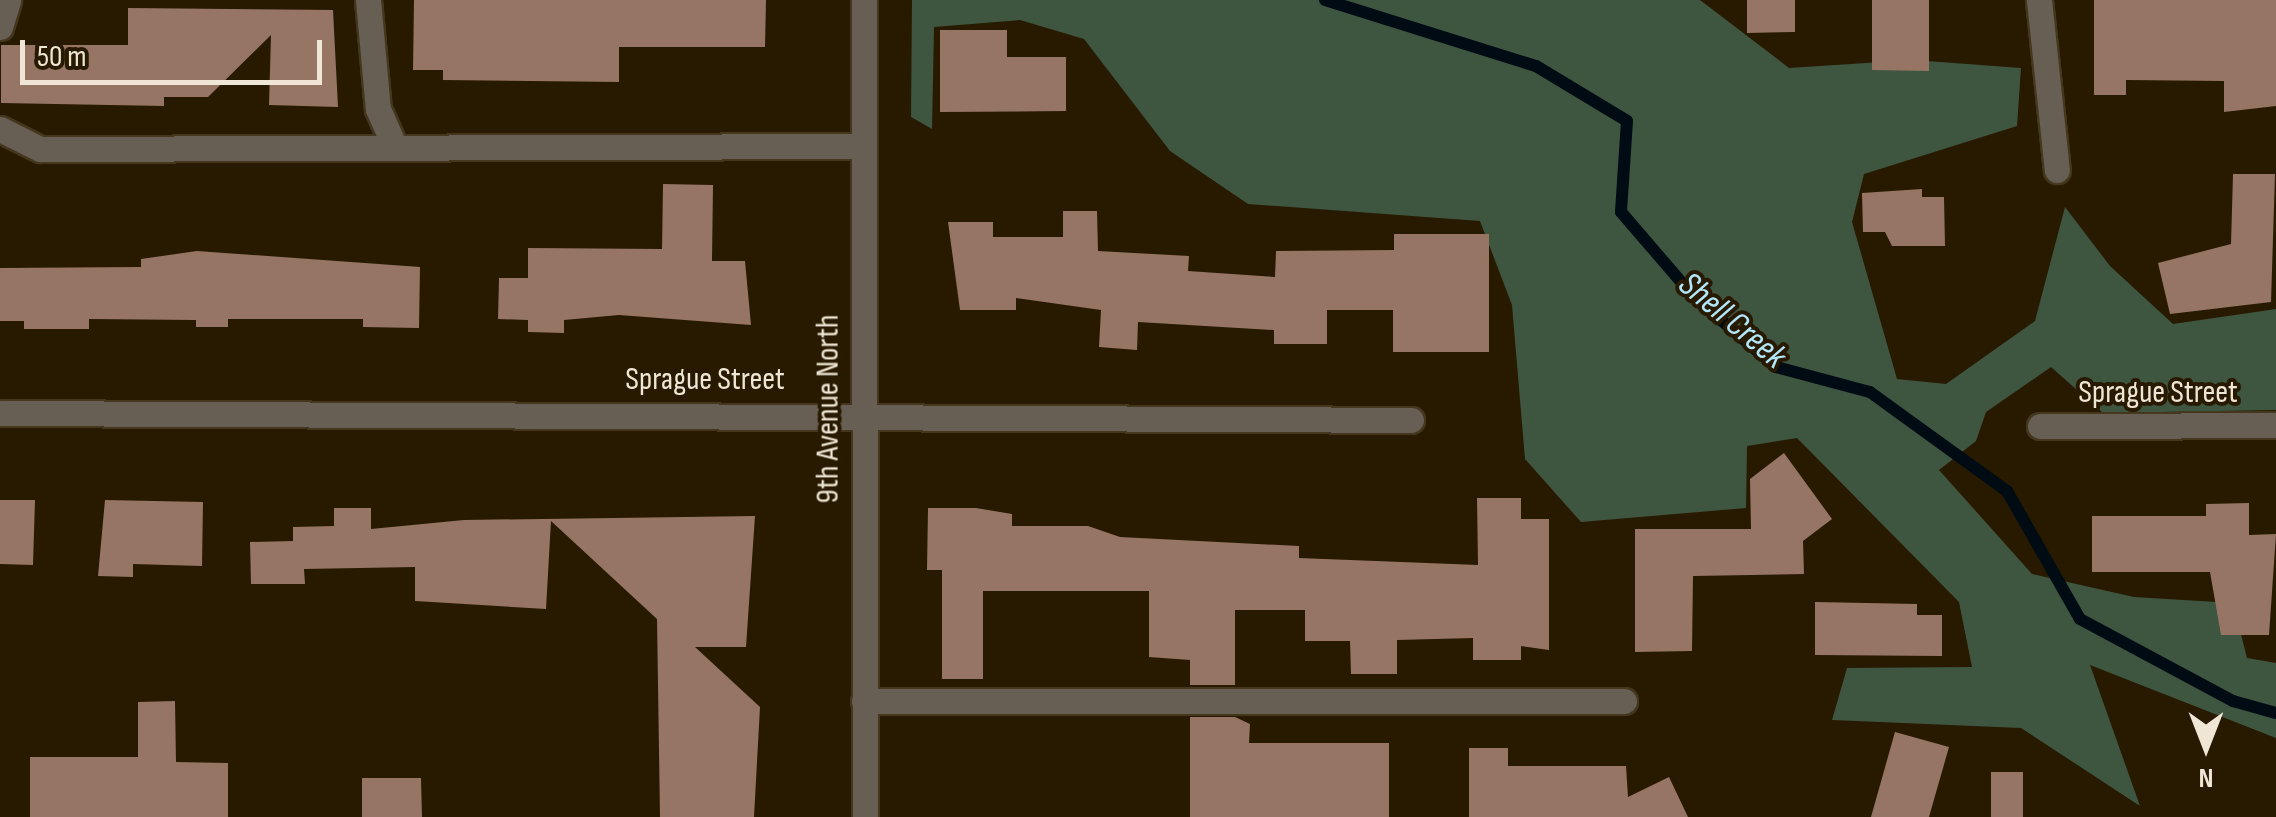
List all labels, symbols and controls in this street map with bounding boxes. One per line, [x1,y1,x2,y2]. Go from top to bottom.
scale bar [25,20,328,82]
text: 50 m [37,39,86,75]
water label: Shell Creek [1670,264,1794,378]
street label: 9th Avenue North [810,315,848,503]
street label: Sprague Street [625,361,785,399]
street label: Sprague Street [2078,374,2238,412]
north arrow [2156,697,2256,797]
text: N [2199,761,2213,794]

